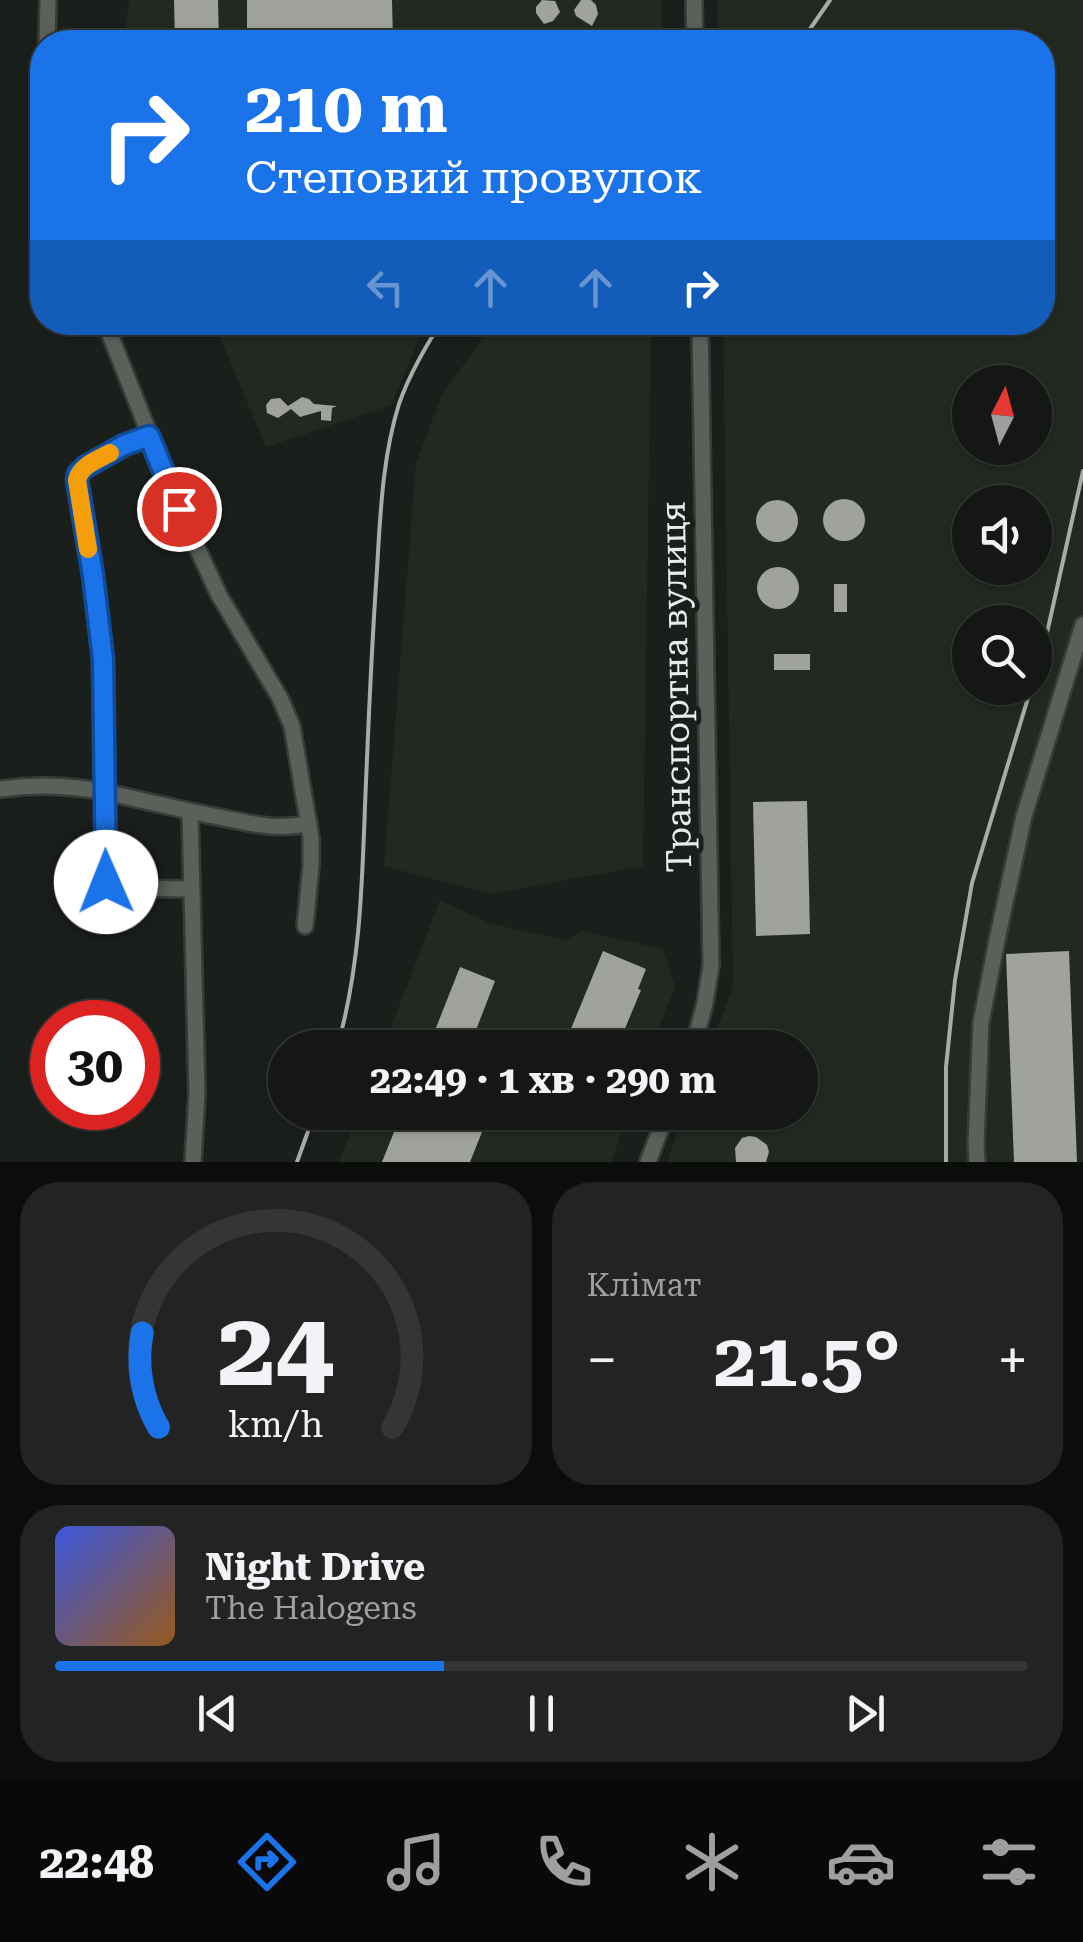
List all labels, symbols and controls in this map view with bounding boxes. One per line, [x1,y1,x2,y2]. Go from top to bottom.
text: 210 m [245,67,448,149]
icon: right [80,70,210,200]
text: Степовий провулок [245,151,702,204]
icon: left [358,260,413,315]
icon: ahead [463,260,518,315]
icon: ahead [568,260,623,315]
icon: right [673,260,728,315]
north arrow [952,365,1052,465]
map controls [952,365,1052,705]
pin [137,467,222,552]
icon: arrive [152,482,207,537]
button: sound [952,485,1052,585]
street label: Транспортна вулиця [653,501,700,873]
button: search [952,605,1052,705]
position arrow [54,830,158,934]
speed limit sign: 30 [30,1000,160,1130]
text: 22:49 · 1 хв · 290 m [370,1058,716,1102]
text: Клімат [587,1266,702,1304]
text: 24 [218,1289,334,1410]
text: 21.5° [714,1316,901,1404]
text: − [587,1328,617,1392]
text: + [997,1328,1028,1392]
text: km/h [228,1404,324,1446]
text: Night Drive [205,1545,425,1589]
text: The Halogens [205,1589,417,1627]
icon: previous [190,1686,245,1741]
icon: pause [514,1686,569,1741]
icon: next [838,1686,893,1741]
icon: directions [232,1827,302,1897]
icon: music [381,1827,451,1897]
icon: phone [529,1827,599,1897]
icon: climate [677,1827,747,1897]
icon: car [826,1827,896,1897]
icon: filters [974,1827,1044,1897]
text: 22:48 [39,1836,154,1889]

